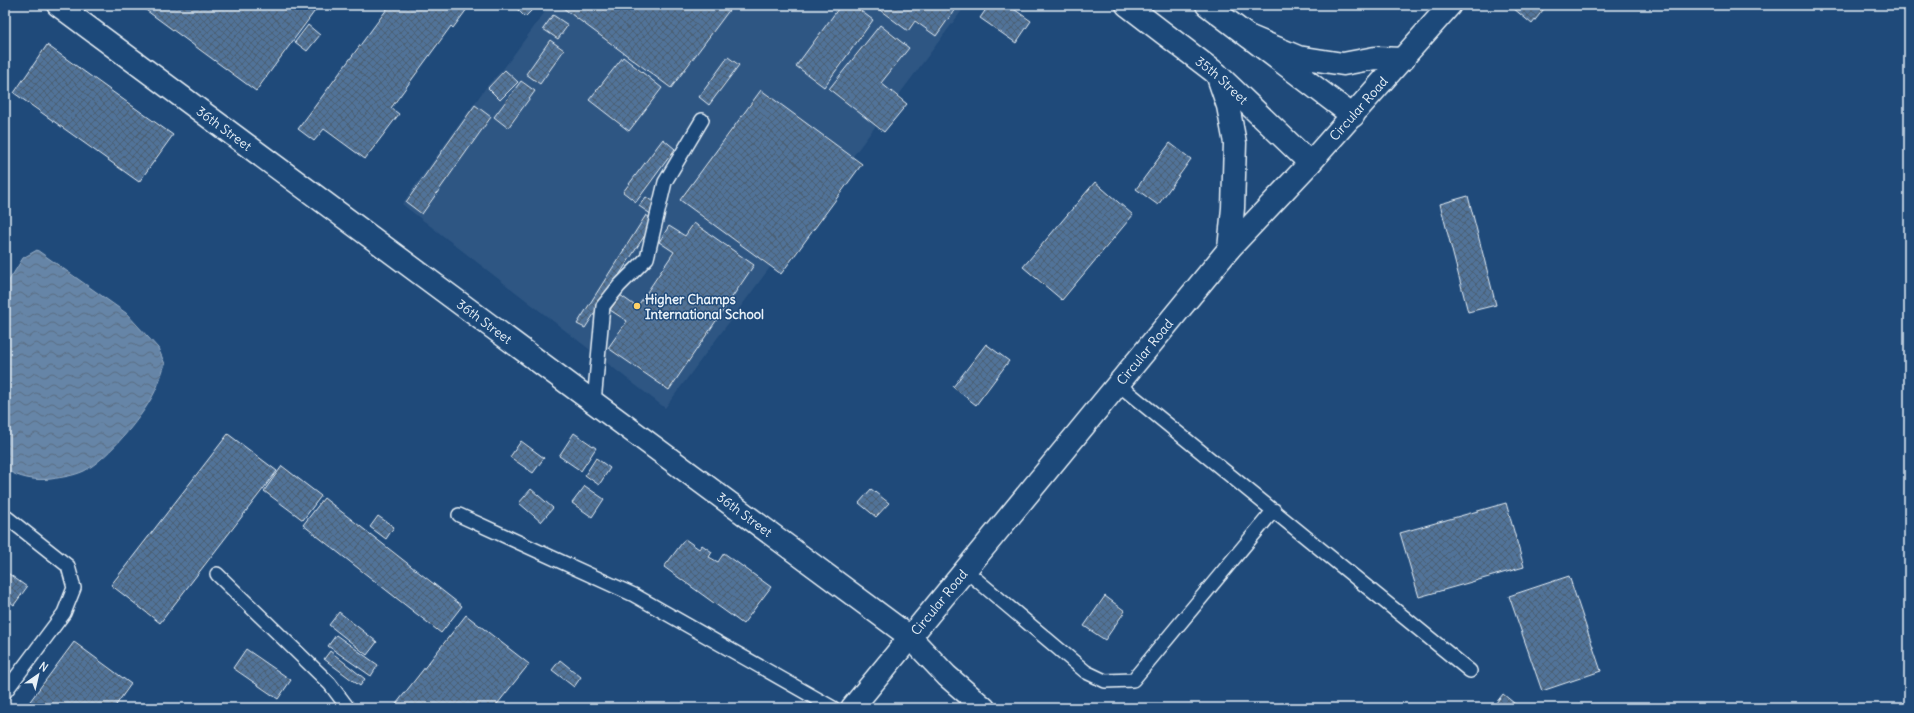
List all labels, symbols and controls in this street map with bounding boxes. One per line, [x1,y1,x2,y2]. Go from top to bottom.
street label: 35th Street [1192,53,1252,109]
street label: Circular Road [1326,73,1392,144]
street label: 36th Street [193,103,255,155]
place label: Higher Champs International School [645,291,764,323]
street label: 36th Street [453,296,516,348]
marker: Higher Champs International School [632,301,642,311]
street label: Circular Road [1113,315,1177,388]
street label: 36th Street [713,489,776,541]
street label: Circular Road [907,566,972,639]
north arrow [18,655,58,695]
text: N [37,659,51,675]

